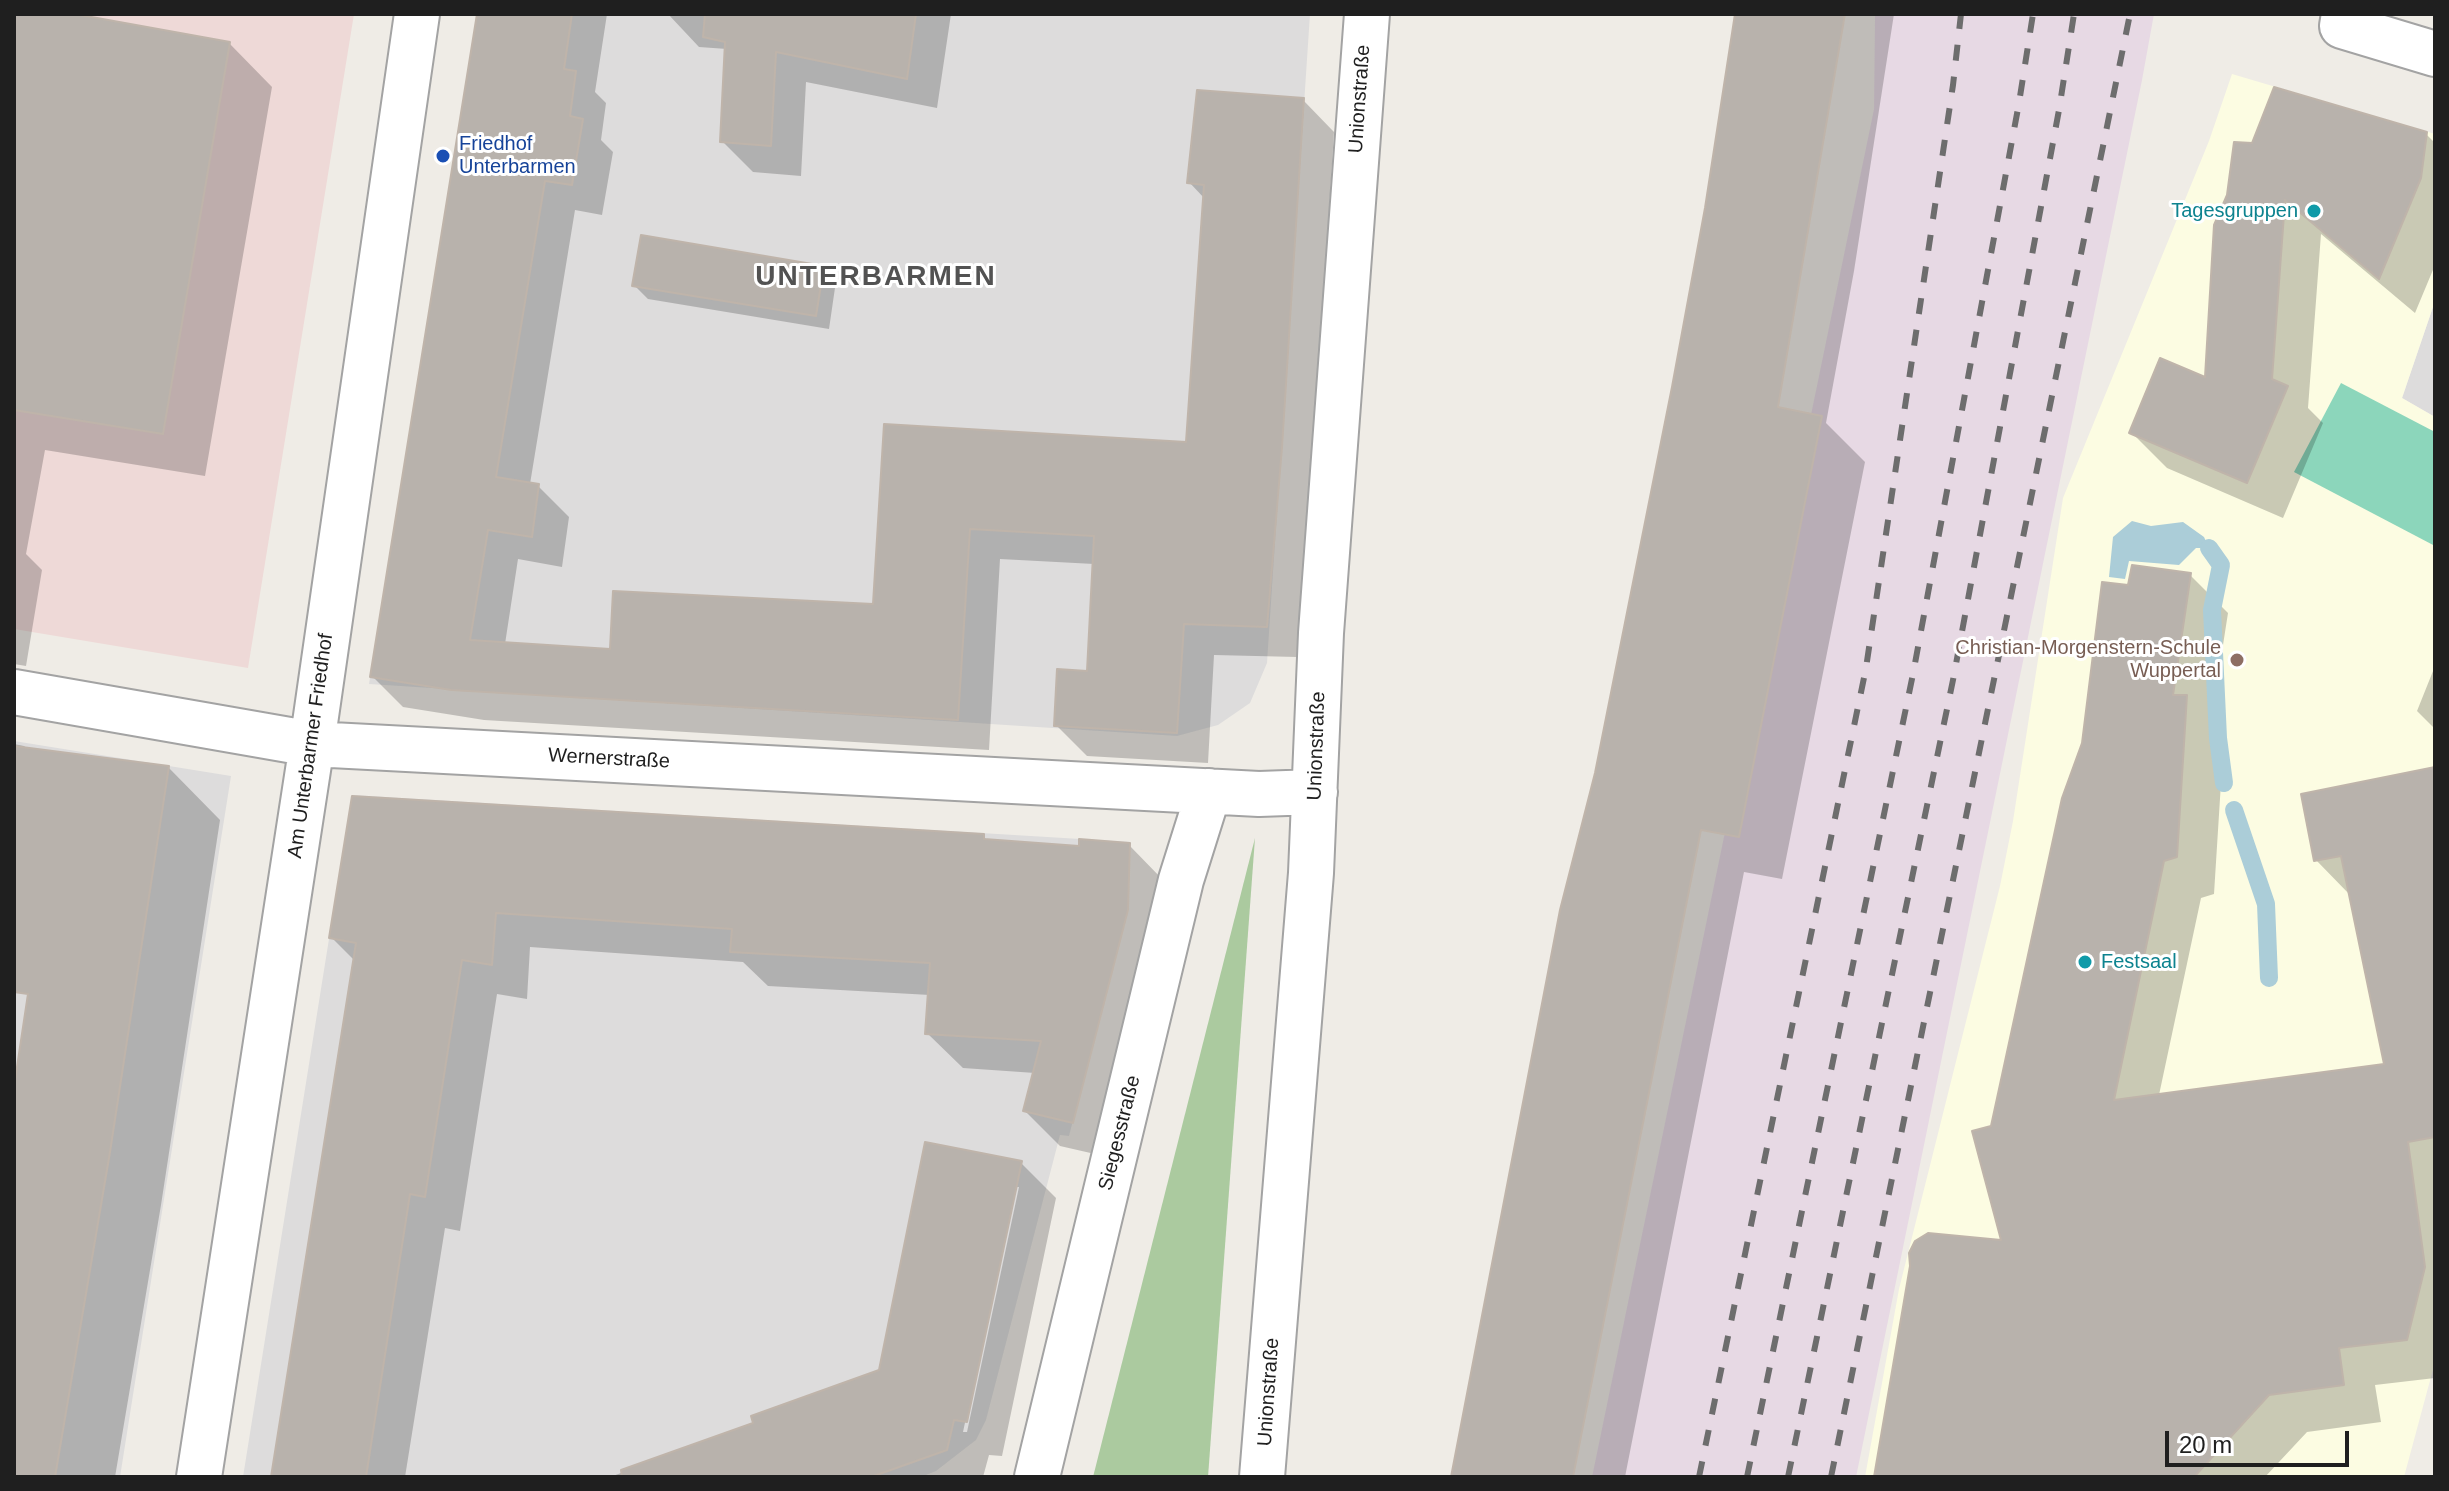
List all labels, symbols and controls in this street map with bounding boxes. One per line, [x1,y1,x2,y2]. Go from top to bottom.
street label: Unionstraße [1344,44,1376,154]
place label: Friedhof Unterbarmen [459,132,576,179]
marker: Friedhof Unterbarmen [434,147,452,165]
place label: Tagesgruppen [2171,199,2298,223]
marker: Tagesgruppen [2305,202,2323,220]
district label: UNTERBARMEN [755,260,997,294]
street label: Am Unterbarmer Friedhof [283,632,339,860]
place label: Christian-Morgenstern-Schule Wuppertal [1955,636,2221,683]
marker: Christian-Morgenstern-Schule Wuppertal [2228,651,2246,669]
street label: Unionstraße [1303,691,1331,801]
street label: Wernerstraße [548,744,670,774]
place label: Festsaal [2101,950,2177,974]
marker: Festsaal [2076,953,2094,971]
street label: Siegesstraße [1094,1073,1146,1193]
street label: Unionstraße [1253,1337,1285,1447]
scale bar [2169,1415,2353,1465]
text: 20 m [2179,1431,2232,1458]

